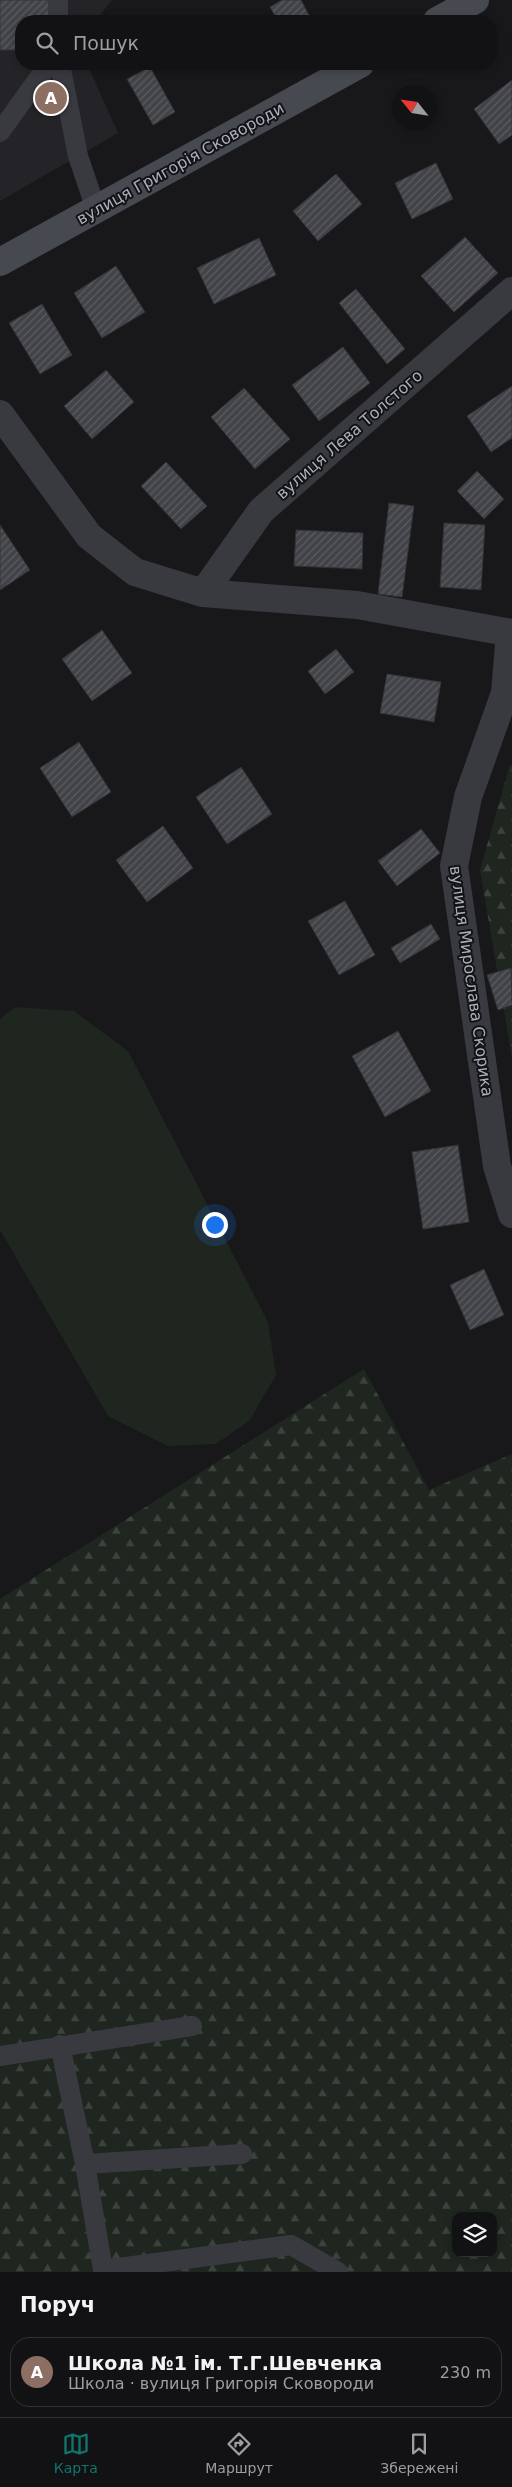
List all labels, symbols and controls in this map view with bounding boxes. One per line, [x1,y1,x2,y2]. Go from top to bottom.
search box [15,15,497,70]
icon: search [33,29,61,57]
text: Пошук [73,32,139,54]
pin: A [35,79,67,117]
north arrow [392,85,437,130]
street label: вулиця Григорія Сковороди [73,98,287,229]
street label: вулиця Лева Толстого [272,366,426,503]
street label: вулиця Мирослава Скорика [446,864,497,1098]
your location [202,1212,228,1238]
map controls [452,2212,497,2257]
button: layers [452,2212,497,2257]
text: Поруч [20,2293,95,2317]
text: Школа №1 ім. Т.Г.Шевченка [68,2352,382,2374]
text: A [31,2363,43,2382]
text: 230 m [440,2363,491,2382]
text: Школа · вулиця Григорія Сковороди [68,2374,374,2393]
tab: Карта [54,2430,98,2476]
tab: Маршрут [205,2430,273,2476]
tab: Збережені [380,2430,458,2476]

